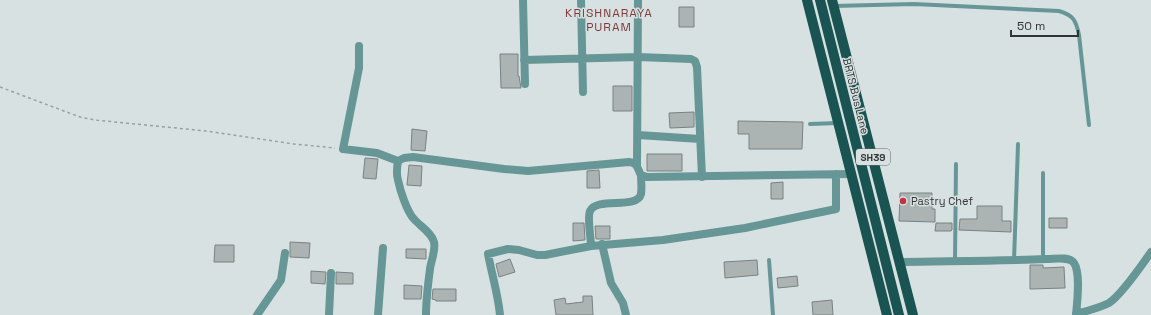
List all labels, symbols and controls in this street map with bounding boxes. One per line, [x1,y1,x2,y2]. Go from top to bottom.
district label: KRISHNARAYA PURAM [565,5,653,35]
scale bar [1011,12,1078,38]
text: 50 m [1017,18,1045,34]
street label: BRTS Bus Lane [840,56,872,136]
road number: SH39 [856,149,890,165]
place label: Pastry Chef [911,194,973,208]
marker: Pastry Chef [898,196,908,206]

